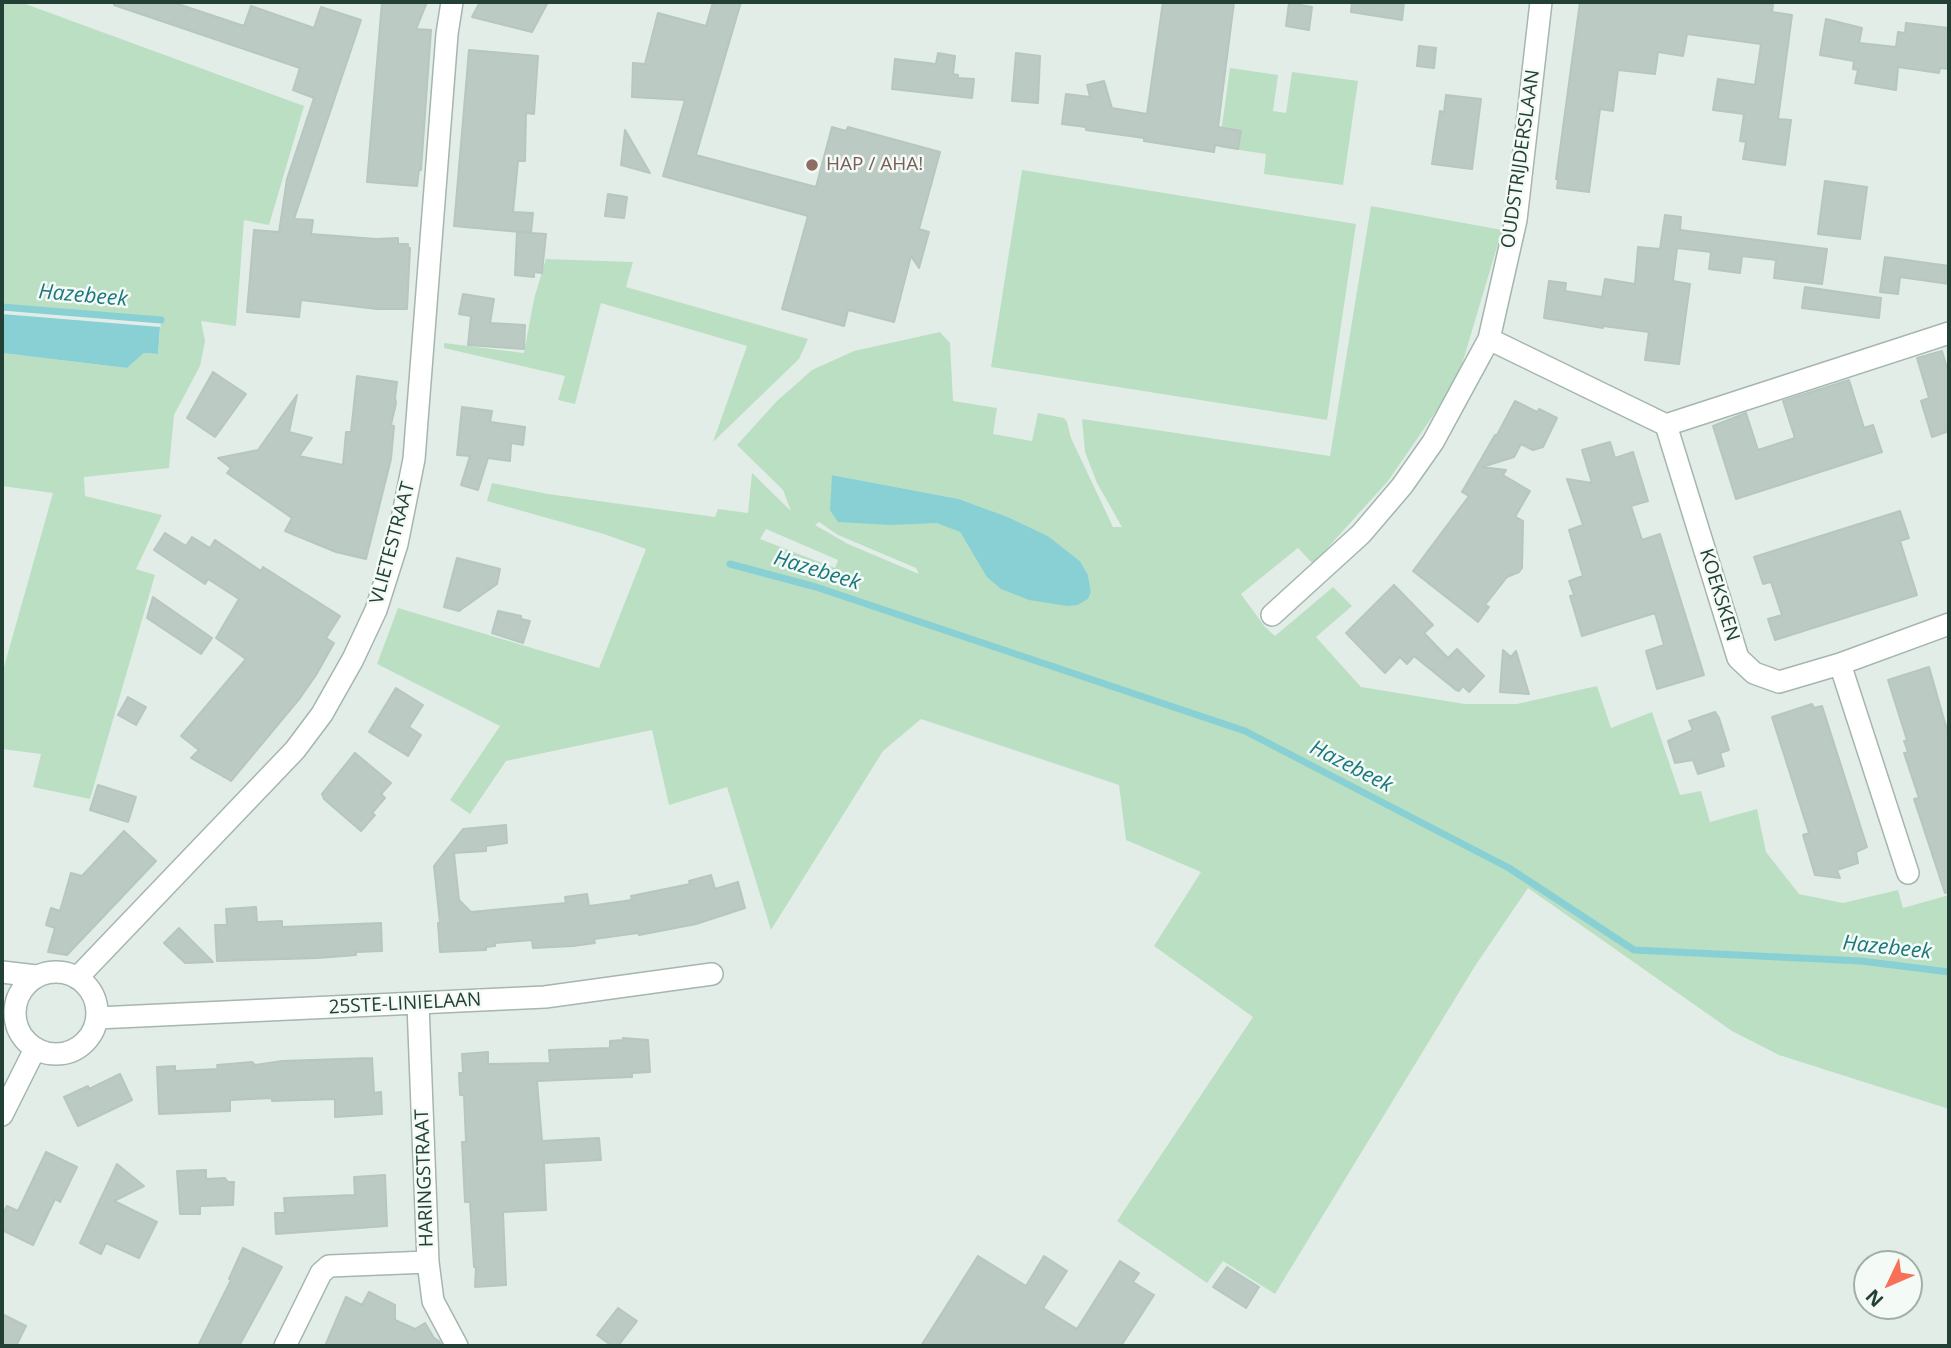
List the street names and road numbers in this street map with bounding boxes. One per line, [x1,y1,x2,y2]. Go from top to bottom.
street label: OUDSTRIJDERSLAAN [1497,68,1545,250]
street label: VLIETESTRAAT [366,480,420,606]
street label: KOEKSKEN [1694,546,1744,644]
street label: 25STE-LINIELAAN [328,989,482,1019]
street label: HARINGSTRAAT [411,1109,439,1247]

